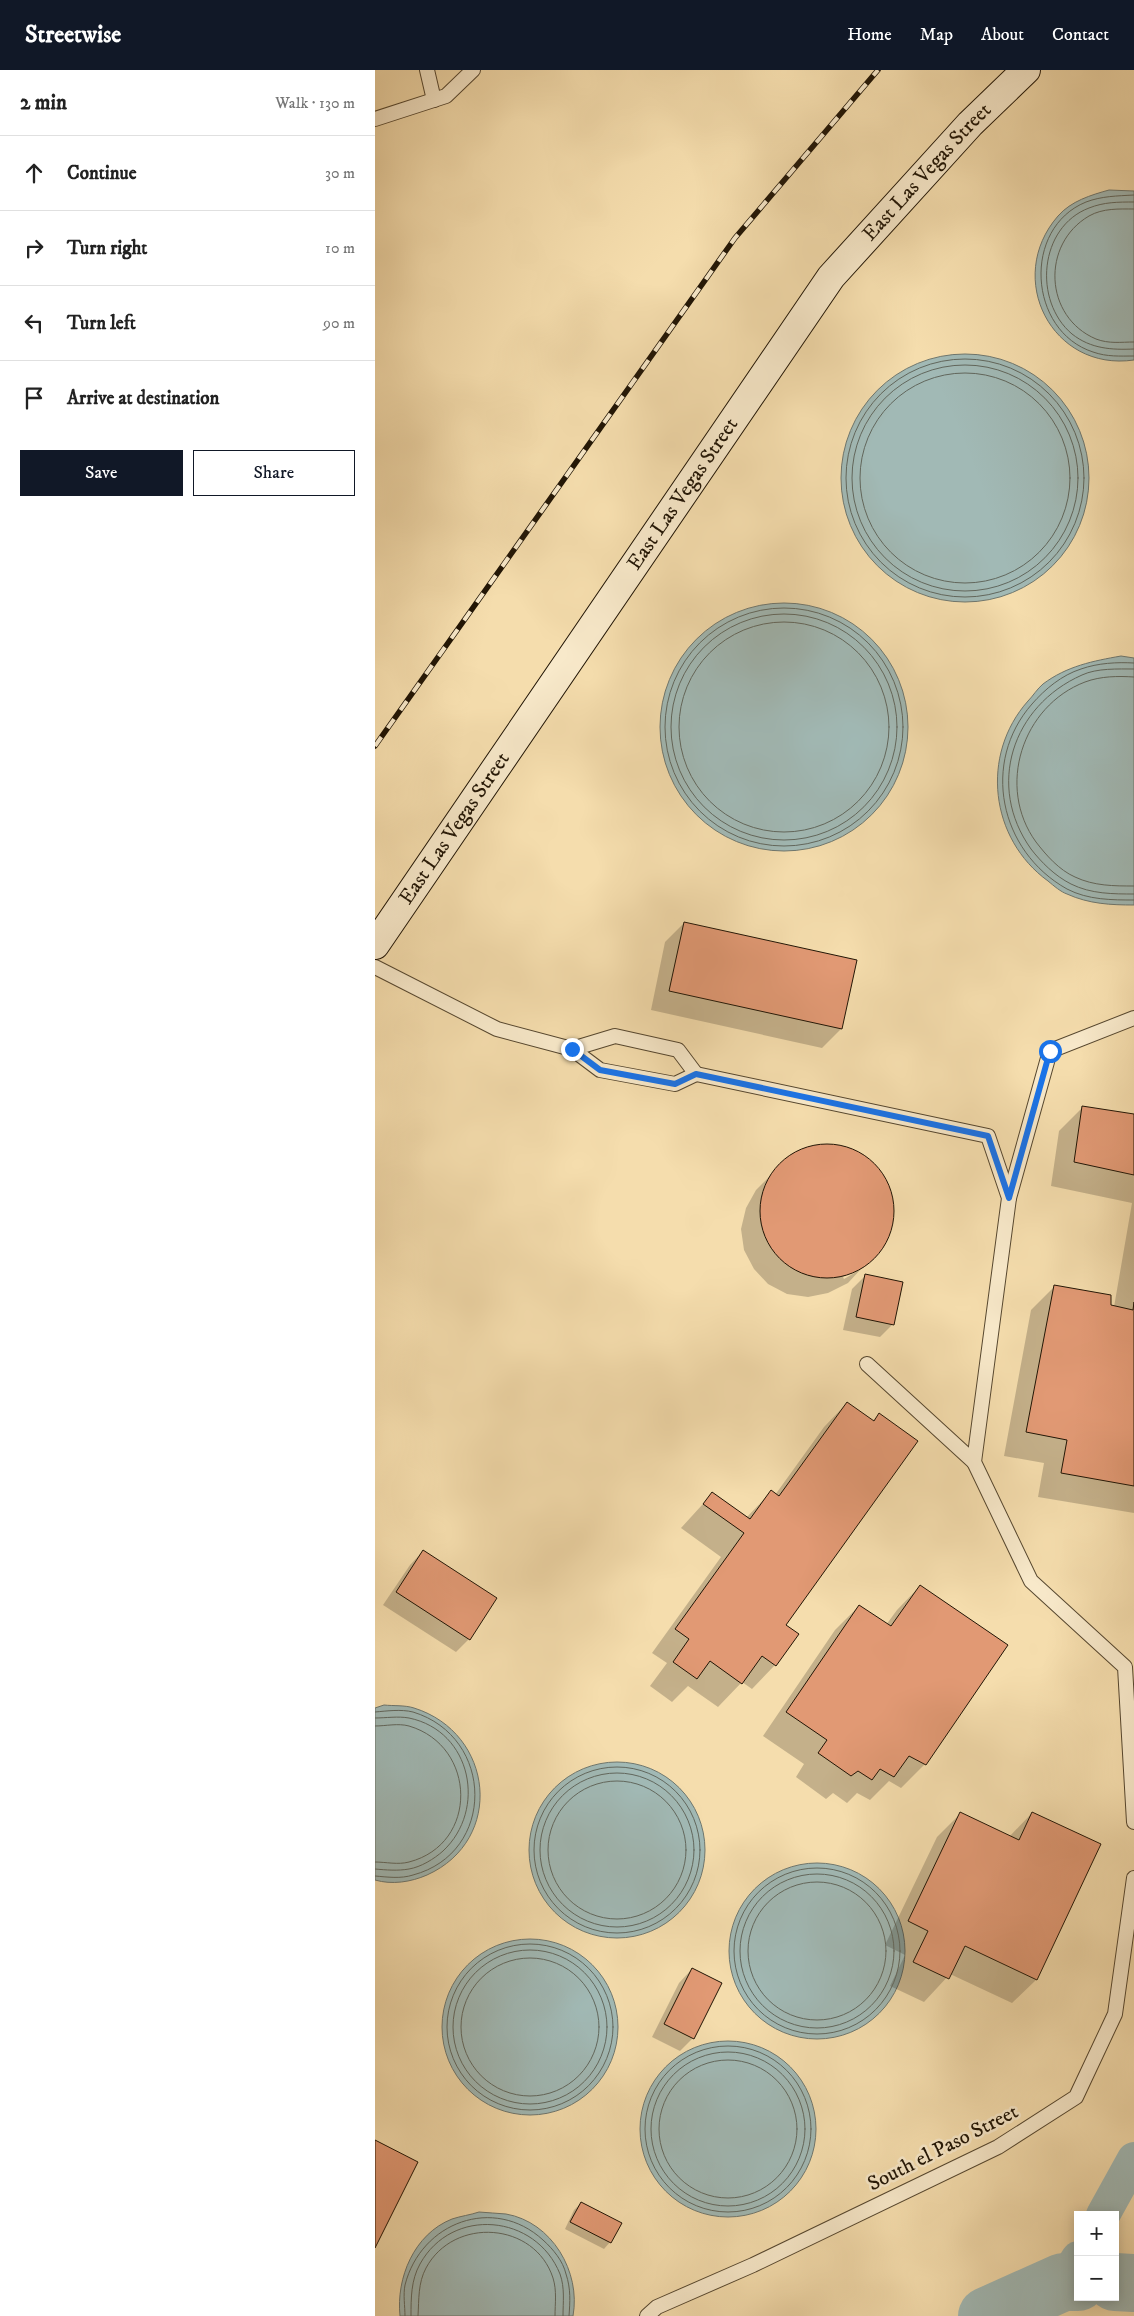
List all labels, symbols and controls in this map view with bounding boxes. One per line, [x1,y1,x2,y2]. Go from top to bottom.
text: Streetwise [25,20,121,50]
text: Home [847,24,892,46]
text: Map [920,24,953,46]
text: About [981,24,1024,46]
text: Contact [1052,24,1109,46]
text: 2 min [20,90,67,116]
text: Walk · 130 m [275,93,355,113]
street label: East Las Vegas Street [857,97,997,247]
icon: ahead [20,159,48,187]
text: Continue [67,162,137,185]
text: 30 m [325,163,355,183]
icon: right [20,234,48,262]
text: Turn right [67,237,147,260]
text: 10 m [325,238,355,258]
icon: left [20,309,48,337]
text: Turn left [67,312,136,335]
text: 90 m [323,313,355,333]
icon: arrive [20,384,48,412]
text: Arrive at destination [67,387,219,410]
street label: East Las Vegas Street [622,413,744,575]
button: Save [20,450,183,496]
button: Share [193,450,355,496]
street label: East Las Vegas Street [393,747,516,910]
route end [561,1038,584,1061]
route start [1039,1040,1062,1063]
street label: South el Paso Street [863,2099,1023,2197]
map controls [1074,2211,1119,2301]
button: + [1074,2211,1119,2256]
button: − [1074,2256,1119,2301]

